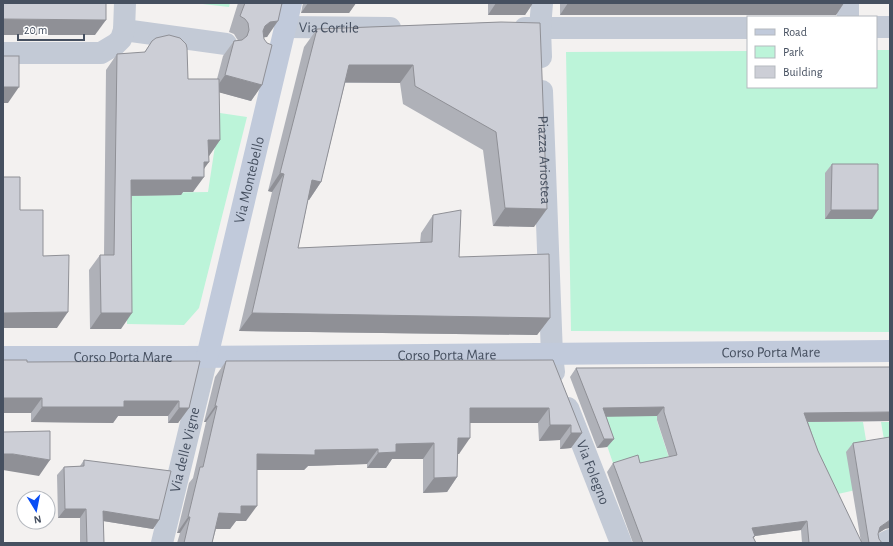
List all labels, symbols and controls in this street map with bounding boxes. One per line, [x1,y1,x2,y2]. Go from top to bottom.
scale bar [18,16,84,42]
legend [747,16,877,88]
street label: Via Cortile [299,20,359,36]
text: 20 m [24,24,47,36]
text: Road [783,26,807,38]
text: Park [783,46,804,58]
text: Building [783,66,823,78]
street label: Piazza Ariostea [535,115,553,205]
street label: Via Montebello [232,135,267,225]
street label: Corso Porta Mare [722,345,820,360]
street label: Corso Porta Mare [398,347,496,363]
street label: Corso Porta Mare [74,350,172,365]
street label: Via delle Vigne [168,406,203,494]
street label: Via Folegno [573,438,612,507]
north arrow [16,490,56,530]
text: N [33,513,42,525]

